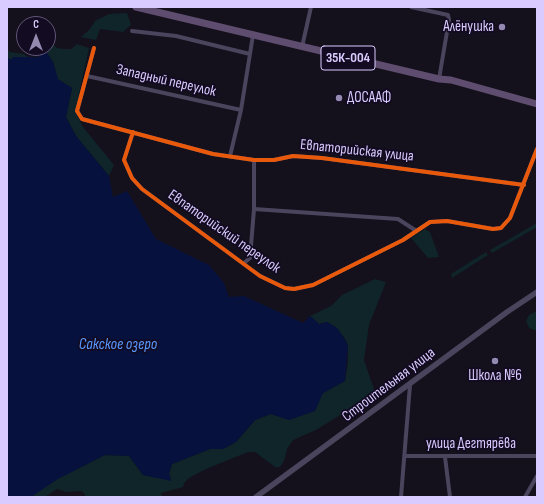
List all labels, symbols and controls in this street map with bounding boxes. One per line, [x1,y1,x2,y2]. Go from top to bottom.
north arrow [16,16,56,56]
text: С [33,18,39,31]
place label: Алёнушка [443,18,494,36]
marker: Алёнушка [497,22,507,32]
road number: 35К-004 [321,46,375,70]
street label: Западный переулок [114,61,218,101]
place label: ДОСААФ [347,89,391,107]
marker: ДОСААФ [334,93,344,103]
street label: Евпаторийская улица [299,136,415,166]
street label: Евпаторийский переулок [164,186,284,278]
water label: Сакское озеро [79,335,157,355]
street label: Строительная улица [339,344,439,426]
marker: Школа №6 [490,356,500,366]
place label: Школа №6 [468,367,522,385]
street label: улица Дегтярёва [426,435,516,453]

